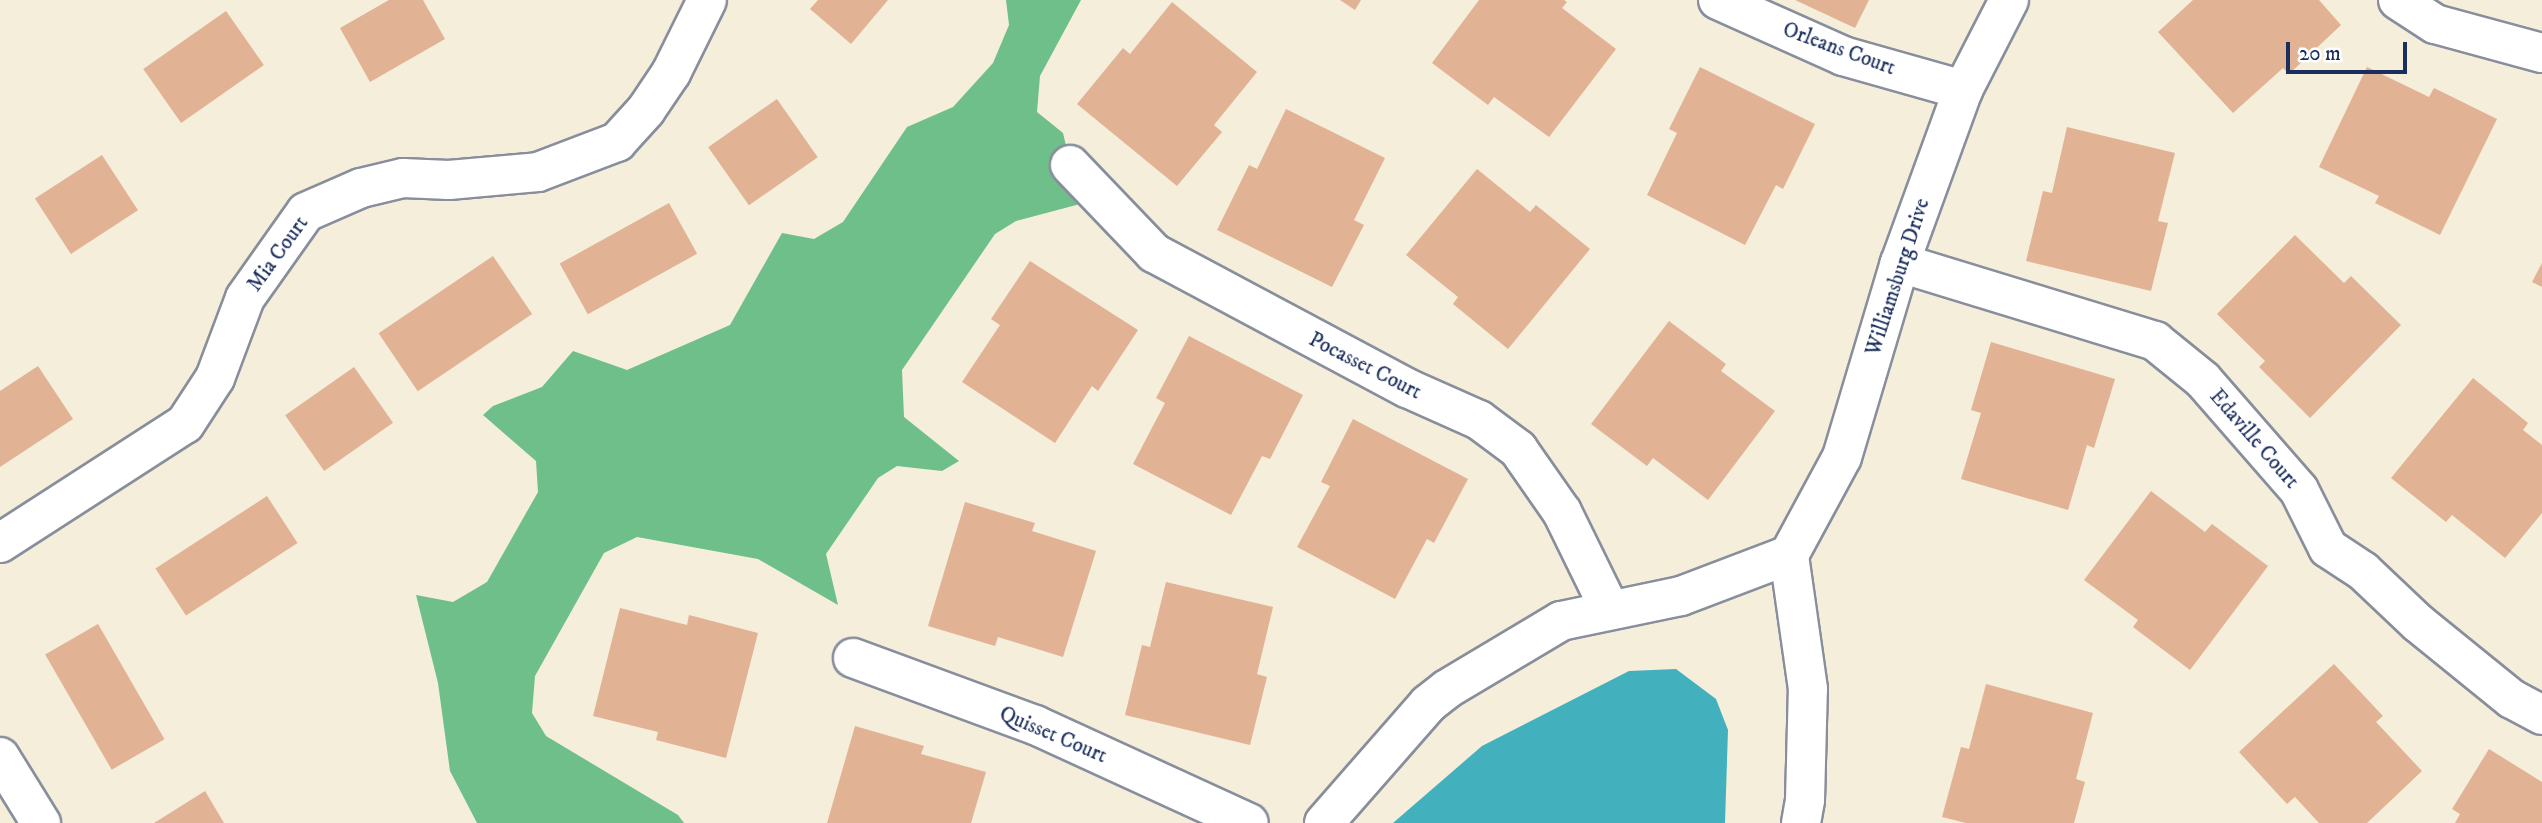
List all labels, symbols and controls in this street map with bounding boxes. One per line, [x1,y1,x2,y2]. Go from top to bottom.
street label: Orleans Court [1779,17,1899,81]
scale bar [2290,28,2411,72]
text: 20 m [2299,41,2341,67]
street label: Williamsburg Drive [1861,195,1935,359]
street label: Mia Court [242,211,314,297]
street label: Pocasset Court [1305,327,1425,405]
street label: Edaville Court [2204,384,2304,494]
street label: Quisset Court [996,701,1110,769]

